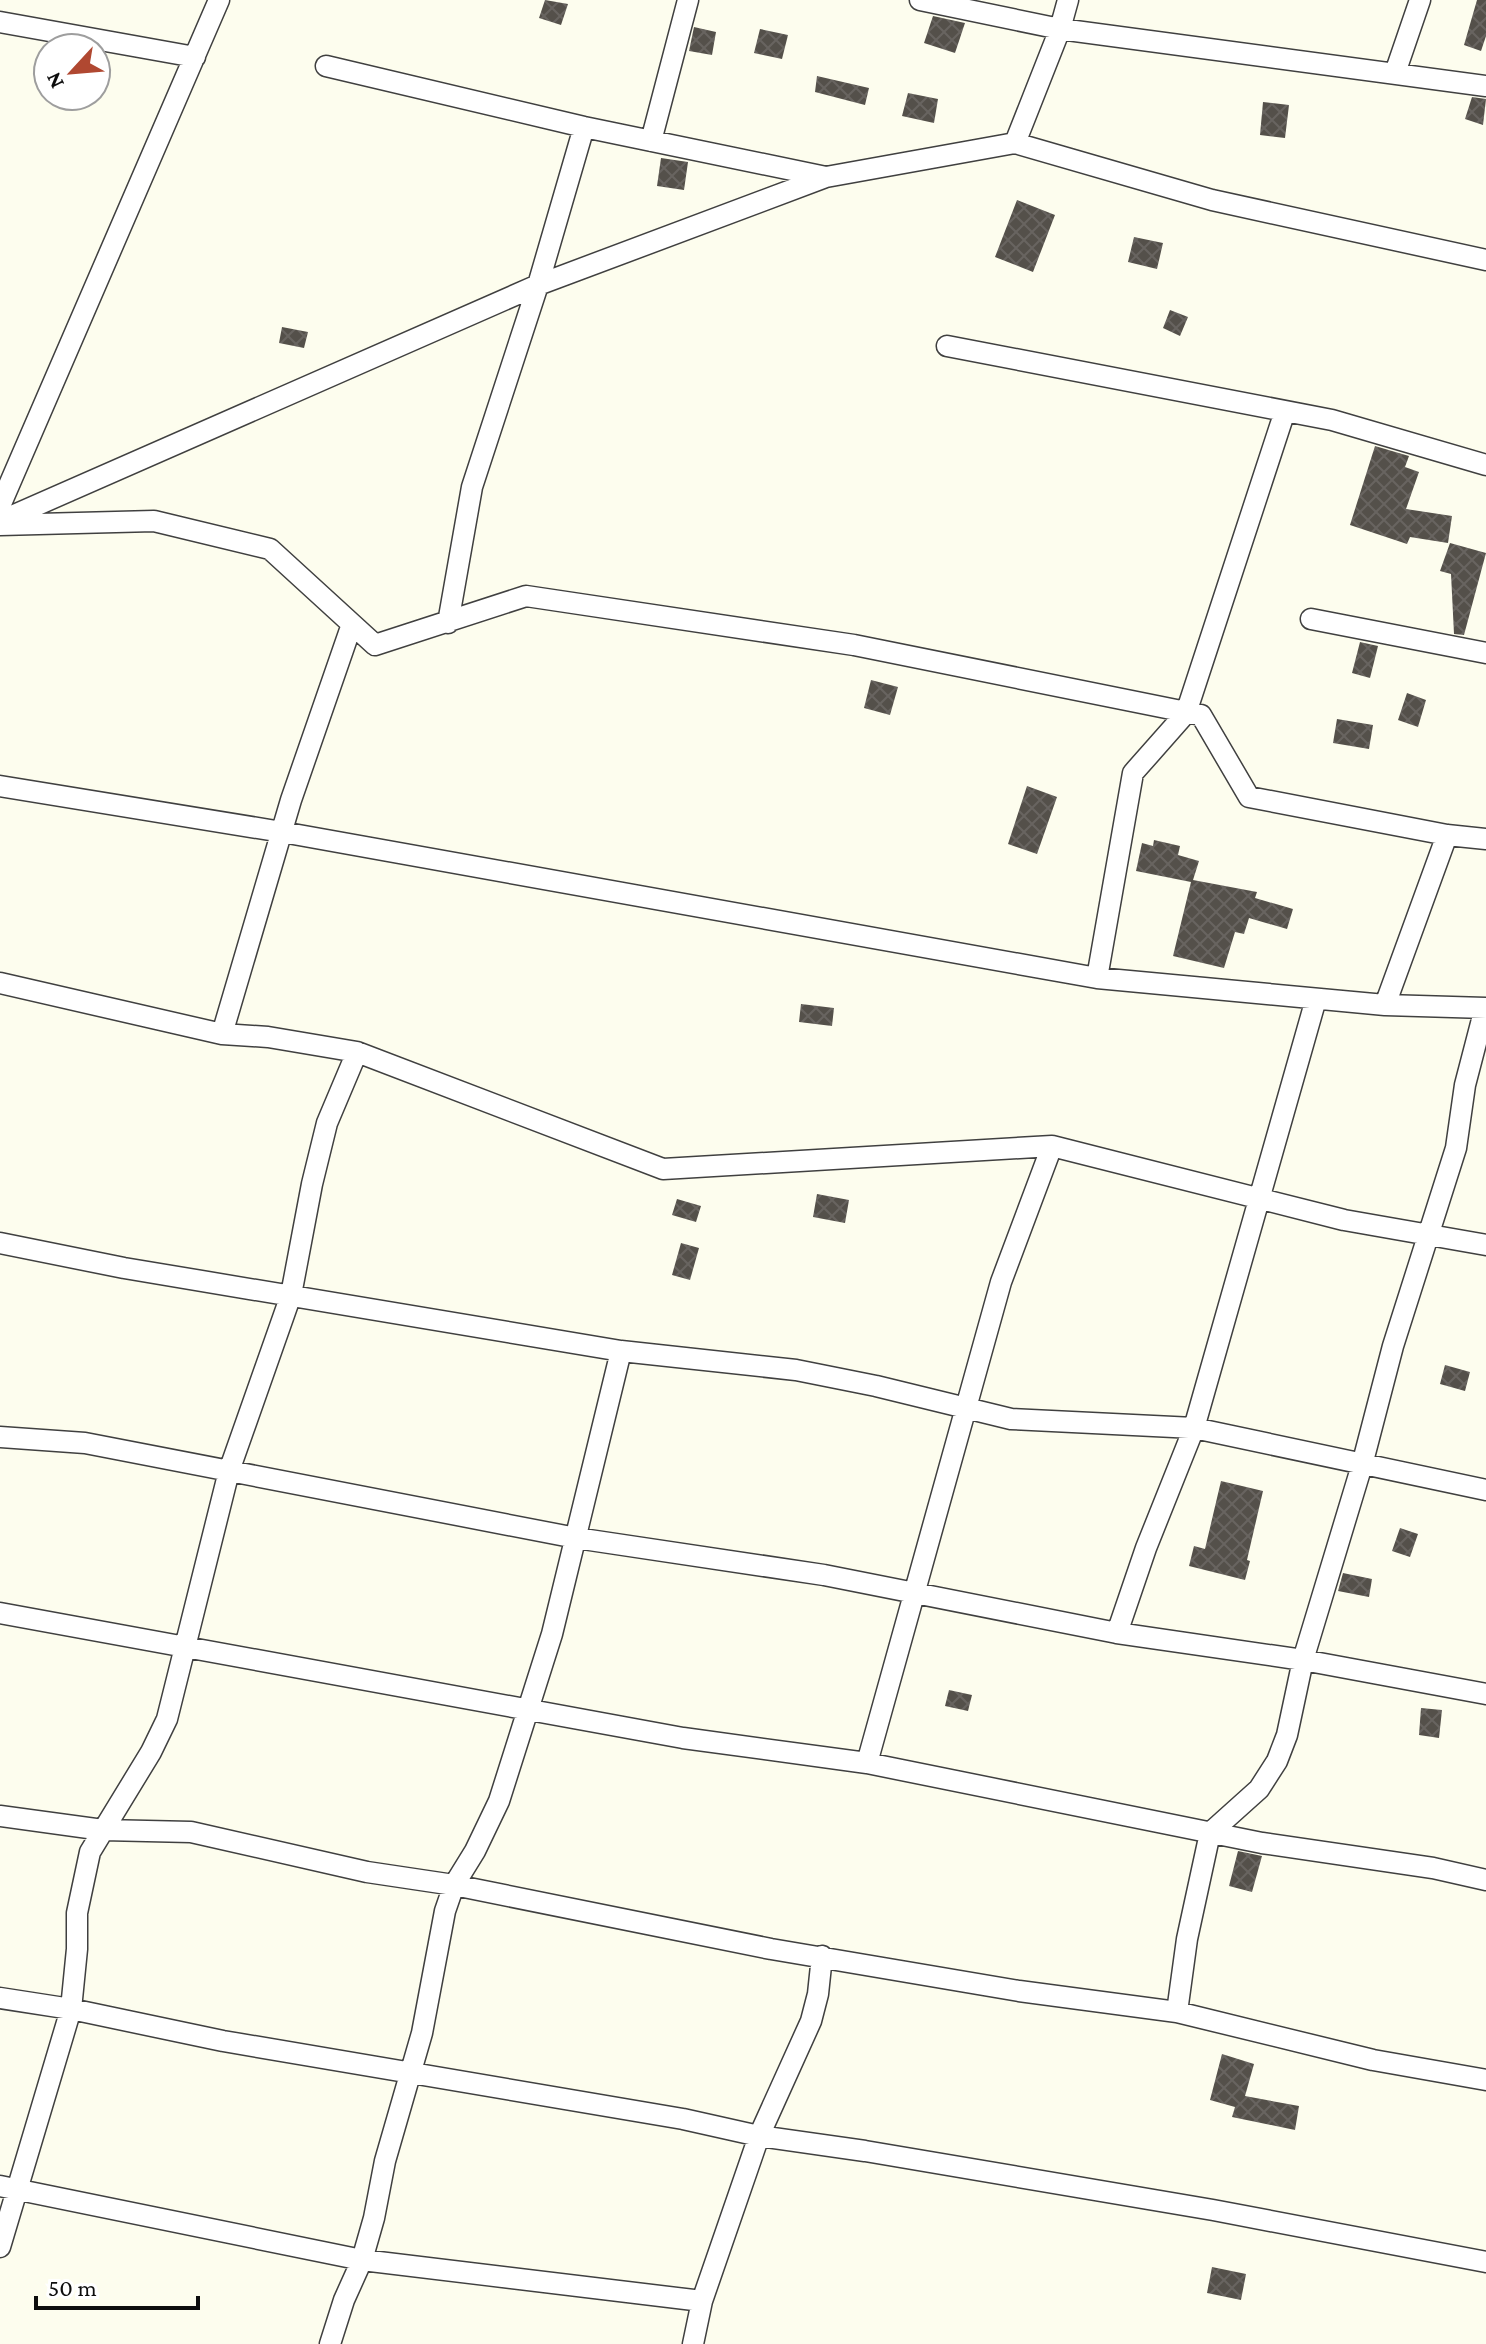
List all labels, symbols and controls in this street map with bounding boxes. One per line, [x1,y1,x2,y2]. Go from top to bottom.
north arrow [32,32,112,112]
text: N [40,68,69,93]
scale bar [36,2260,198,2310]
text: 50 m [48,2274,97,2301]

